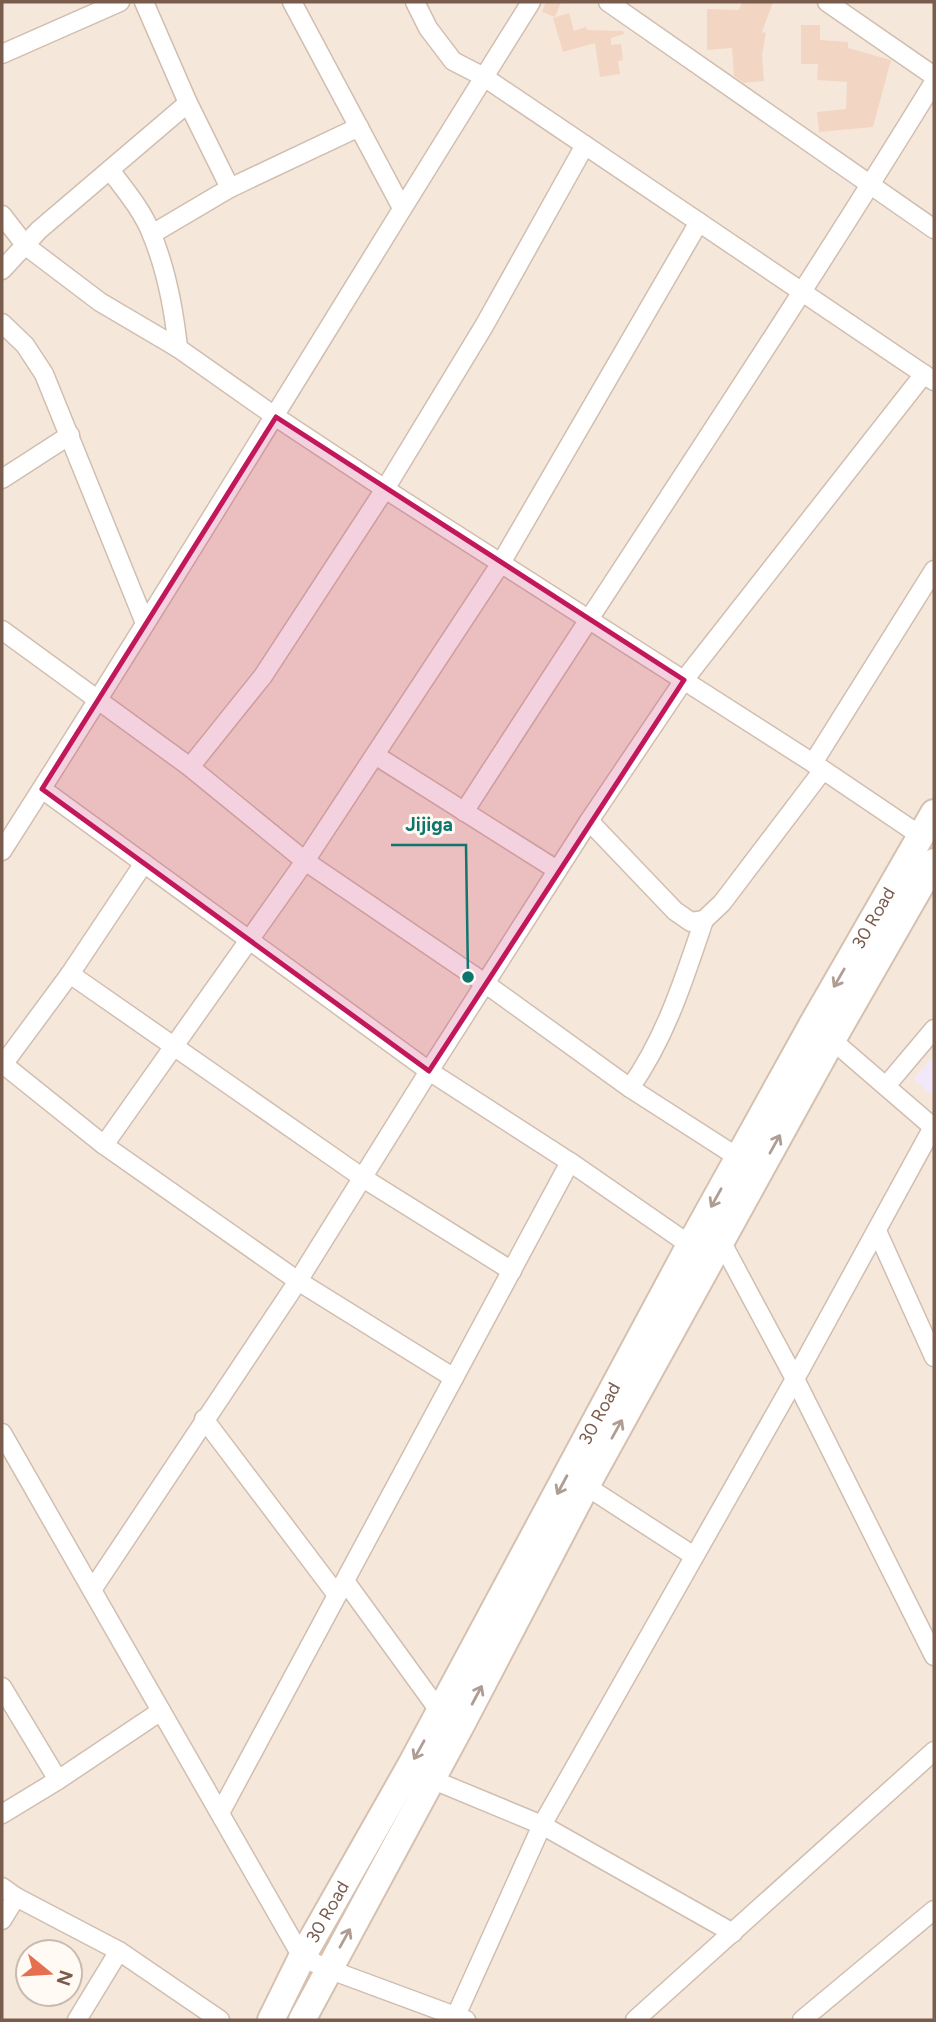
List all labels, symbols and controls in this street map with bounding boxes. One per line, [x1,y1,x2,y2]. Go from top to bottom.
callout: Jijiga [391,805,466,845]
text: Jijiga [405,813,453,836]
street label: 30 Road [847,883,900,953]
one-way arrow [832,967,846,987]
one-way arrow [769,1134,782,1155]
one-way arrow [709,1187,722,1208]
street label: 30 Road [574,1379,625,1448]
one-way arrow [611,1419,624,1440]
one-way arrow [555,1474,569,1494]
one-way arrow [470,1685,484,1706]
one-way arrow [412,1739,426,1759]
street label: 30 Road [301,1877,354,1947]
one-way arrow [339,1928,352,1949]
north arrow [14,1938,84,2008]
text: N [51,1968,78,1989]

